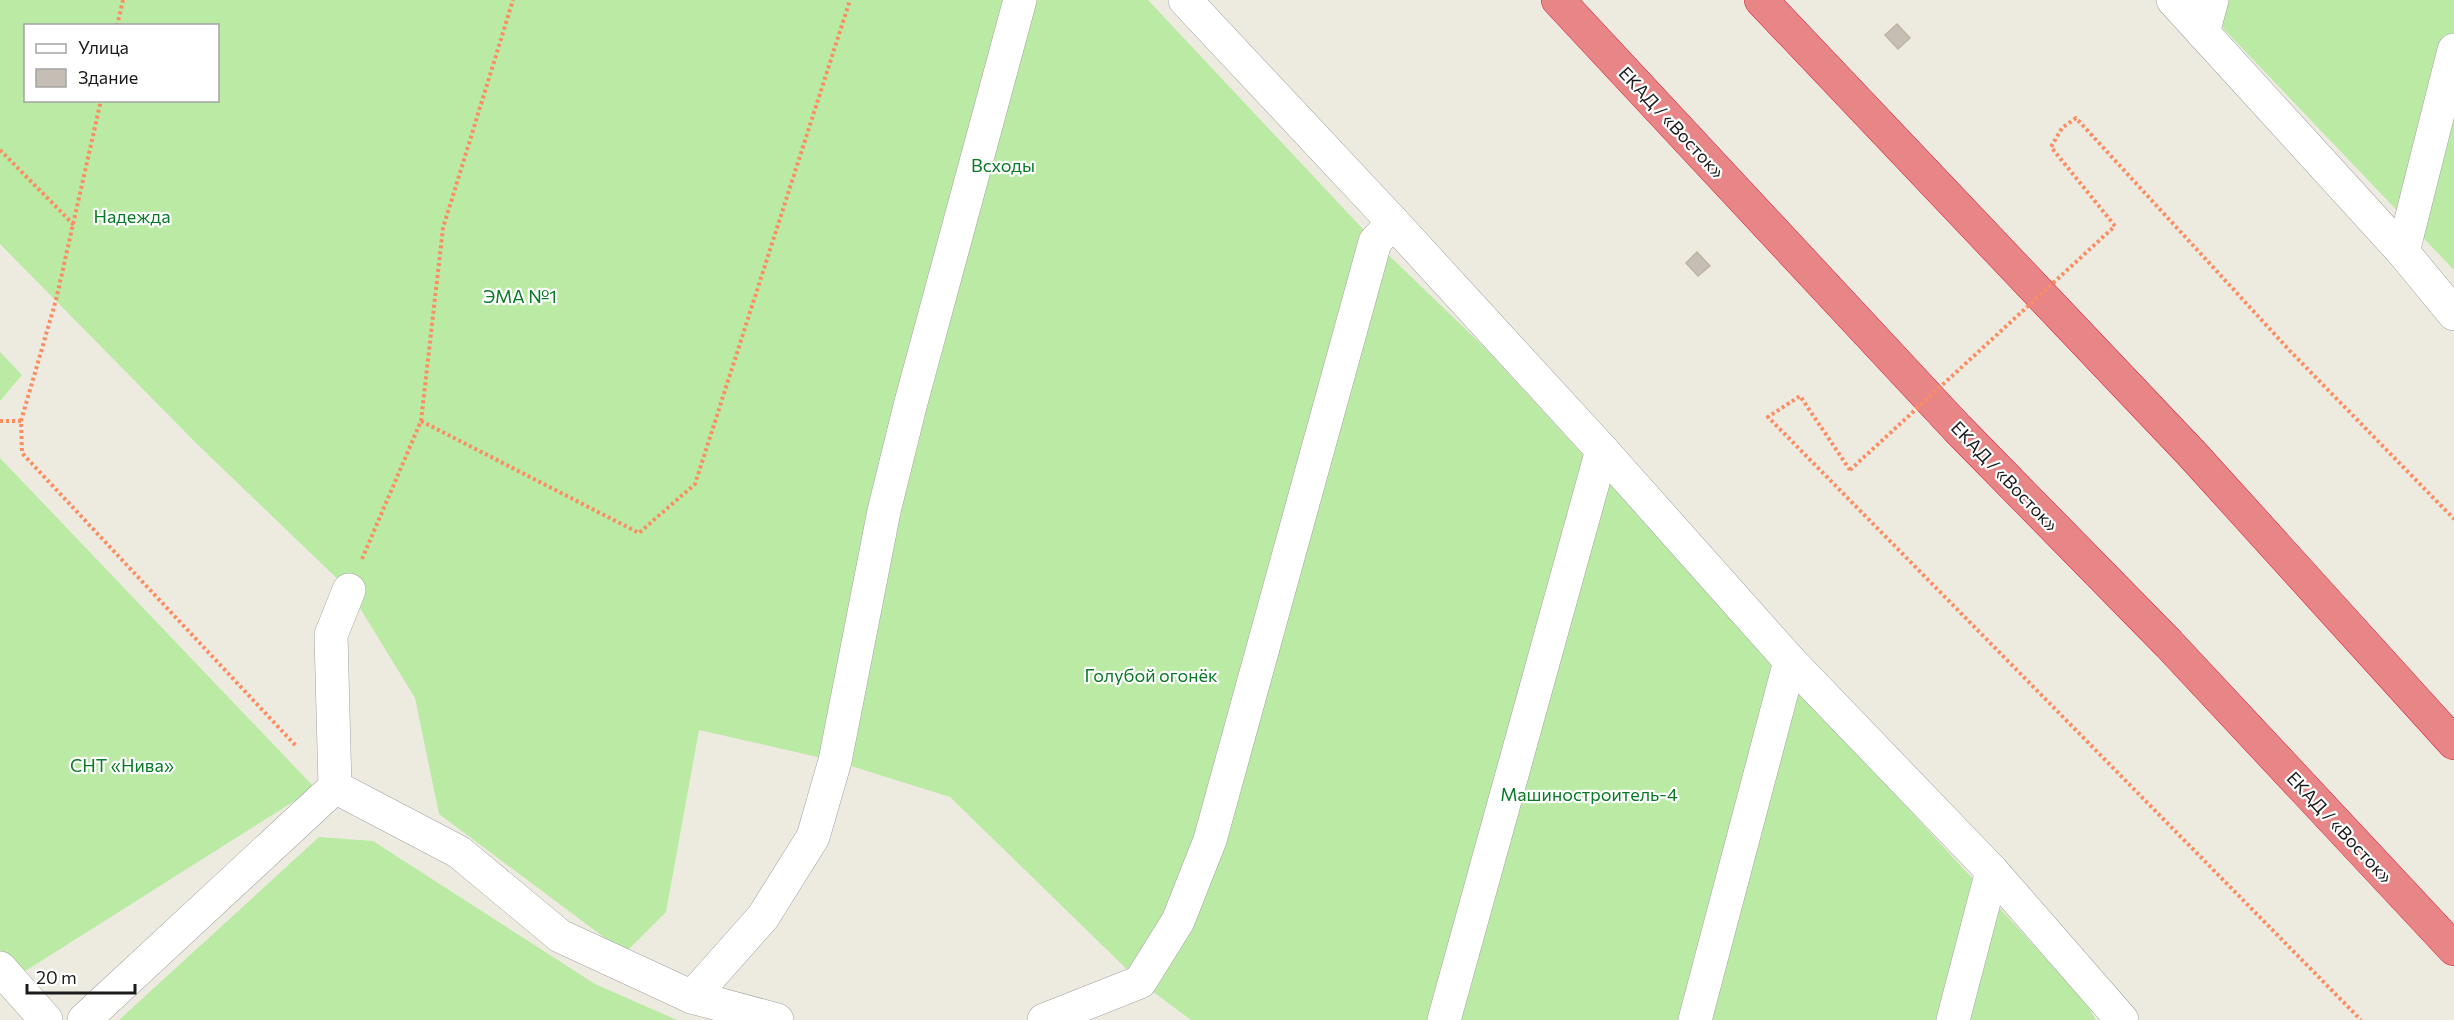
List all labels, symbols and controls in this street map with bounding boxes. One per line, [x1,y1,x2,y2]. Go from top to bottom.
legend [24,24,219,102]
text: Улица [78,36,129,58]
street label: ЕКАД / «Восток» [1615,62,1729,182]
text: Здание [78,66,138,88]
park label: Всходы [971,154,1035,176]
park label: Надежда [93,205,171,227]
park label: ЭМА №1 [483,285,557,307]
street label: ЕКАД / «Восток» [1947,416,2063,536]
park label: Голубой огонёк [1084,664,1218,686]
park label: СНТ «Нива» [70,754,174,776]
street label: ЕКАД / «Восток» [2283,767,2397,887]
park label: Машиностроитель-4 [1500,783,1678,805]
scale bar [27,957,135,995]
text: 20 m [36,966,77,988]

